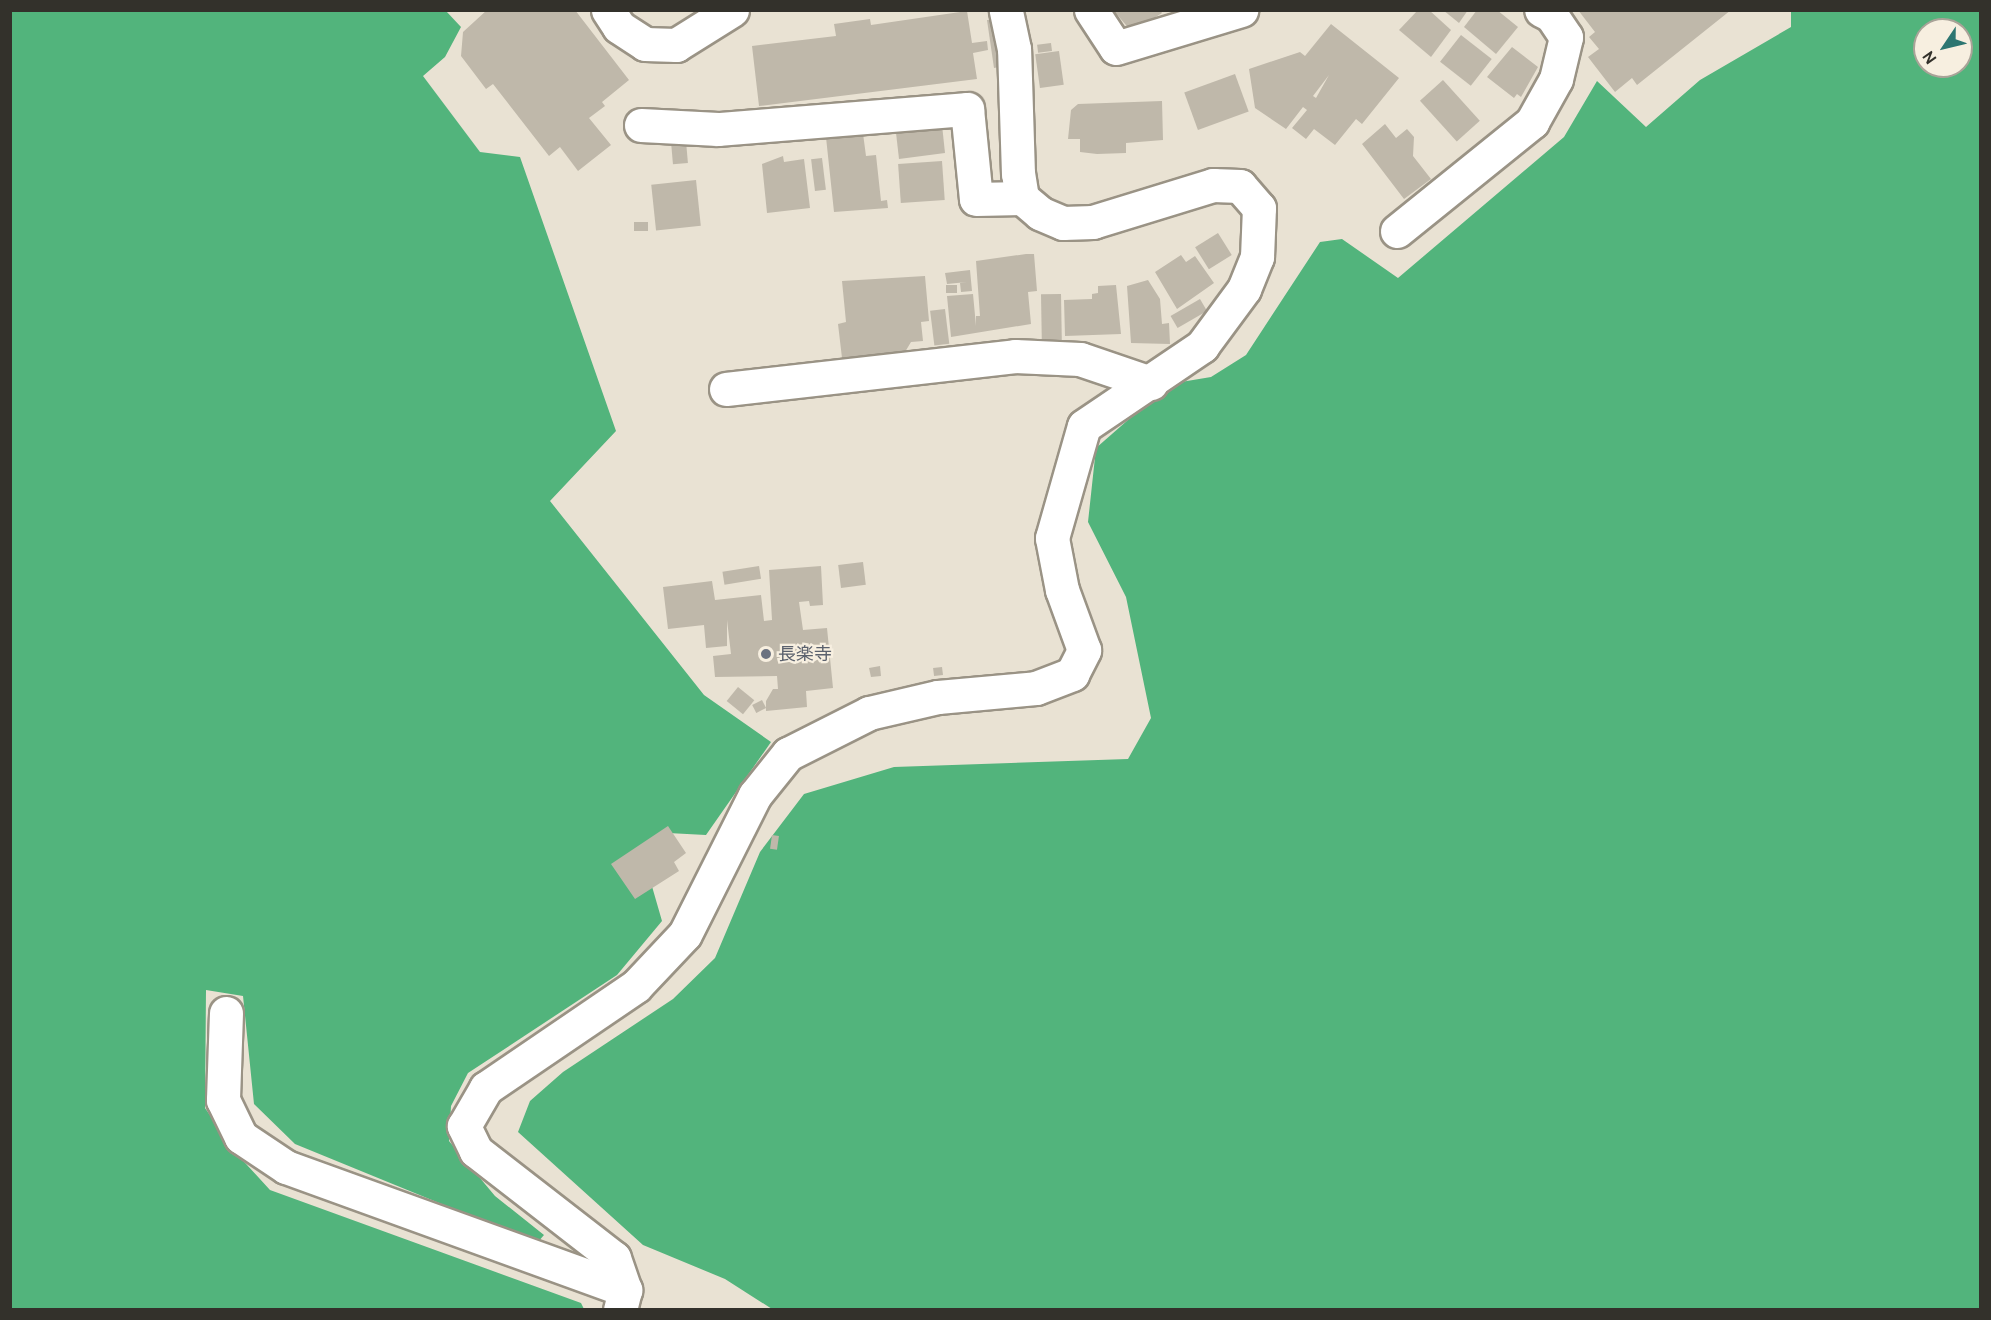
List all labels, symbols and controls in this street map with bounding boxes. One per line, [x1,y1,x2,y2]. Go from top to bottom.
north arrow [1913,18,1973,78]
text: N [1918,47,1941,68]
place label: 長楽寺 [778,643,832,665]
marker: 長楽寺 [759,647,773,661]

